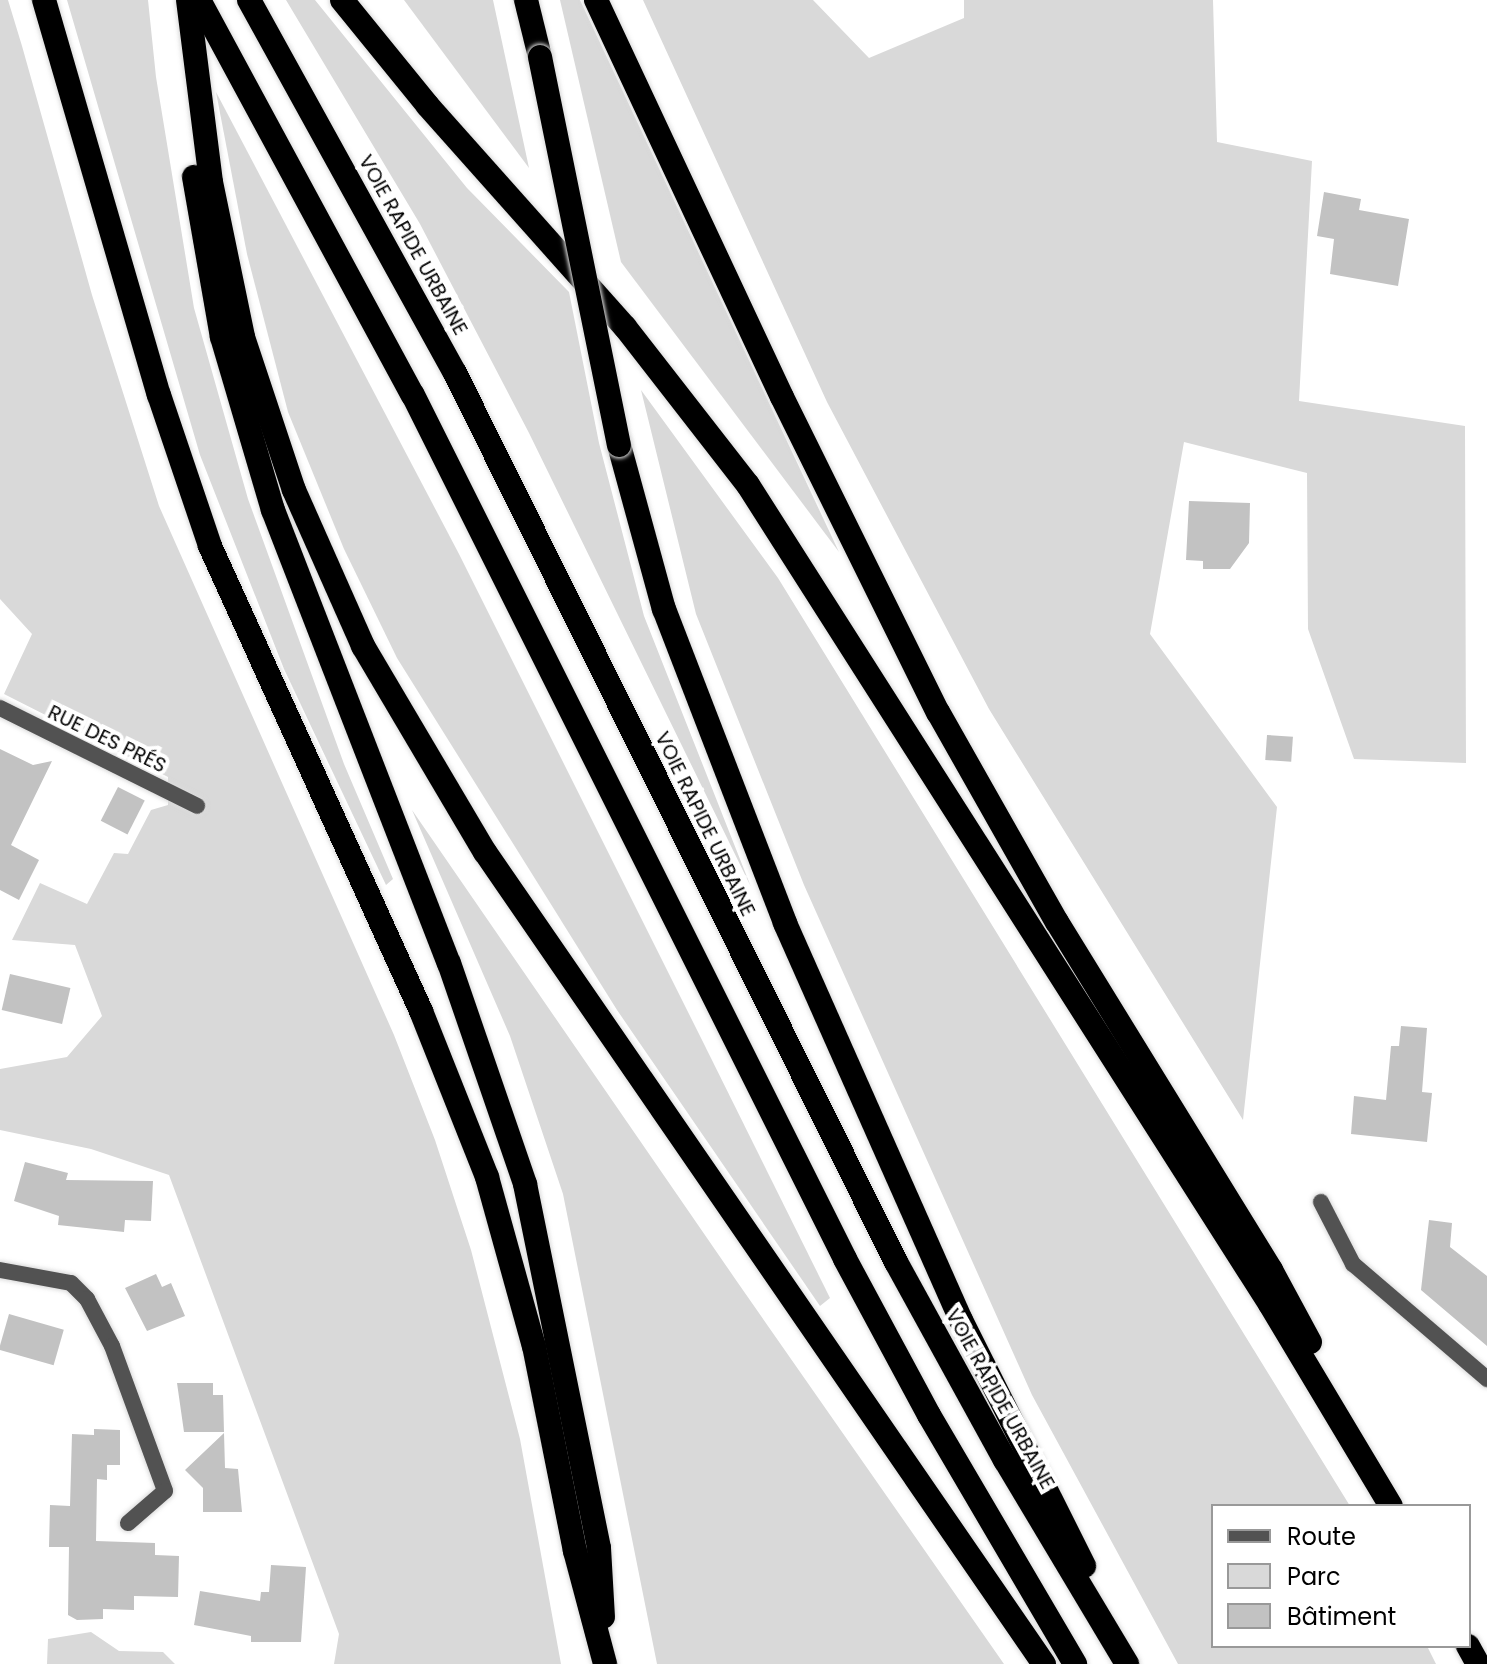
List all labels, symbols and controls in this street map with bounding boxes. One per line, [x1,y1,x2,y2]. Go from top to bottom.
street label: VOIE RAPIDE URBAINE [353,151,473,339]
street label: RUE DES PRÉS [44,700,170,778]
street label: VOIE RAPIDE URBAINE [650,728,760,920]
street label: VOIE RAPIDE URBAINE [940,1305,1060,1493]
legend [1211,1504,1471,1648]
text: Route [1287,1520,1356,1553]
text: Parc [1287,1560,1341,1593]
text: Bâtiment [1287,1600,1396,1633]

